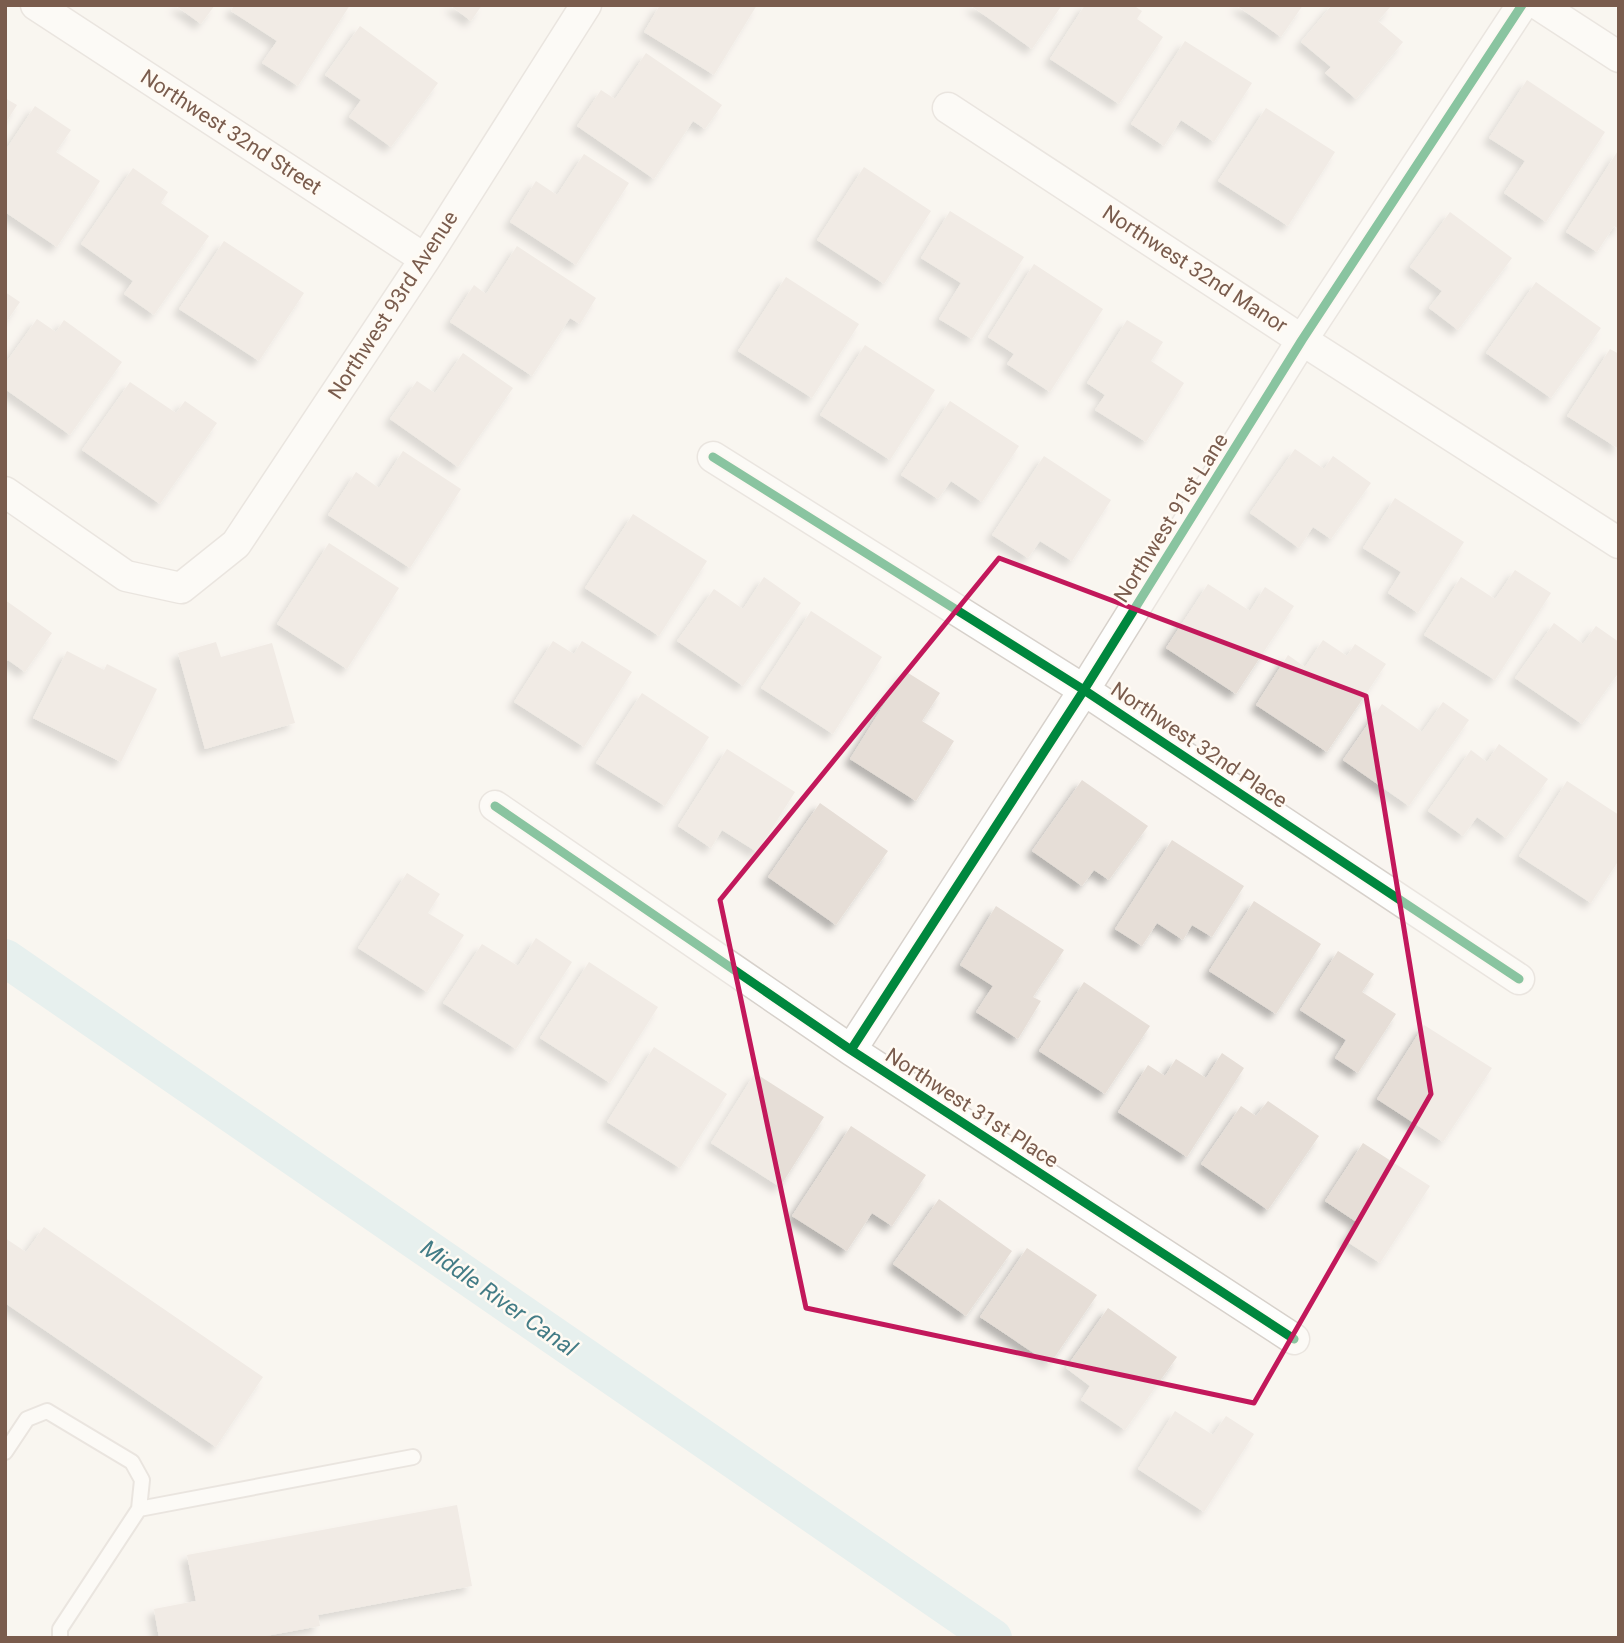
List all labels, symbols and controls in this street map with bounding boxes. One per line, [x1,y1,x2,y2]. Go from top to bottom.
street label: Northwest 32nd Street [136,65,326,199]
street label: Northwest 32nd Manor [1098,200,1292,338]
street label: Northwest 93rd Avenue [323,207,463,403]
street label: Northwest 91st Lane [1109,429,1233,607]
street label: Northwest 32nd Place [1106,677,1292,813]
street label: Northwest 31st Place [881,1043,1063,1173]
water label: Middle River Canal [415,1234,582,1363]

